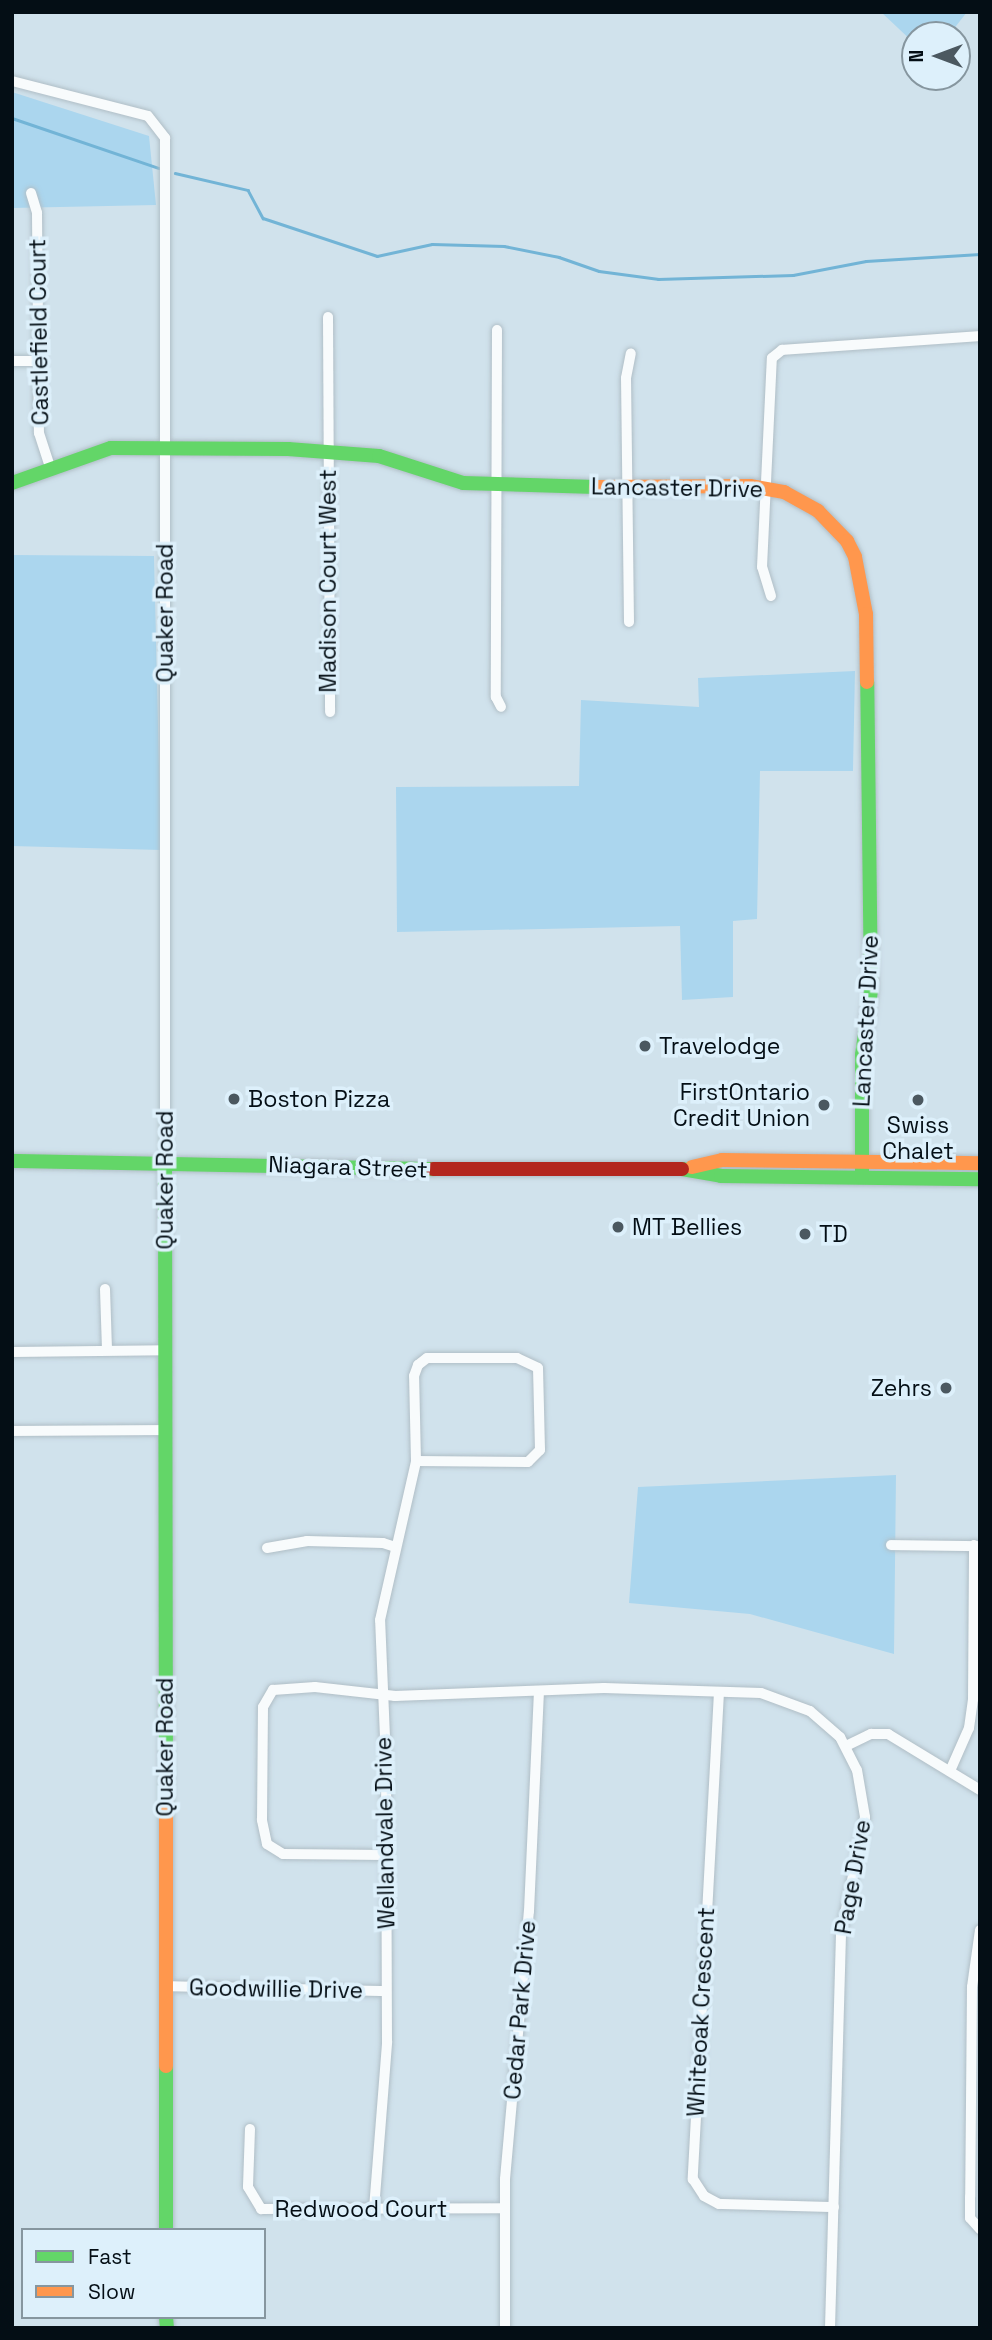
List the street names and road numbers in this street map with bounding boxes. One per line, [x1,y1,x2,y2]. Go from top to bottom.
street label: Castlefield Court [24,238,54,426]
street label: Madison Court West [314,469,342,693]
street label: Lancaster Drive [591,473,763,503]
street label: Quaker Road [151,543,179,683]
street label: Lancaster Drive [848,934,884,1108]
street label: Quaker Road [151,1110,179,1250]
street label: Niagara Street [268,1150,428,1184]
street label: Quaker Road [151,1677,179,1817]
street label: Wellandvale Drive [370,1737,400,1929]
street label: Page Drive [829,1818,877,1936]
street label: Whiteoak Crescent [682,1906,720,2118]
street label: Cedar Park Drive [498,1919,542,2101]
street label: Goodwillie Drive [189,1974,363,2004]
street label: Redwood Court [275,2195,447,2223]

